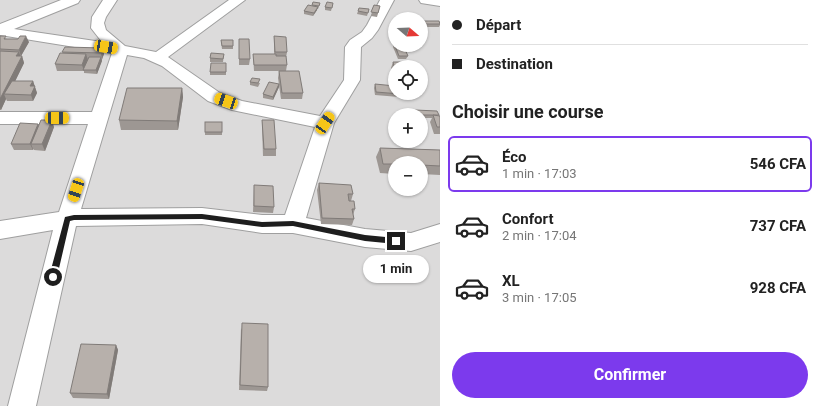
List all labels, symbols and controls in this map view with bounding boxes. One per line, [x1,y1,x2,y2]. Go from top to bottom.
north arrow [388,12,428,52]
map controls [388,12,428,196]
text: Départ [476,16,521,34]
car [93,39,119,55]
text: Destination [476,55,553,73]
button: locate [388,60,428,100]
car [213,91,239,111]
text: Choisir une course [452,101,603,122]
button: + [388,108,428,148]
car [313,110,337,136]
car [45,112,69,124]
icon: car [454,146,490,182]
text: Éco [502,148,527,166]
text: 546 CFA [750,155,806,173]
button: − [388,156,428,196]
text: 1 min · 17:03 [502,166,577,181]
car [67,177,85,203]
icon: car [454,208,490,244]
text: Confort [502,210,553,228]
text: 737 CFA [750,217,806,235]
text: 2 min · 17:04 [502,228,577,243]
route end [387,232,405,250]
callout: 1 min [363,255,429,283]
text: 1 min [380,261,412,276]
route start [44,268,62,286]
icon: car [454,270,490,306]
text: XL [502,272,520,290]
text: 928 CFA [750,279,806,297]
text: 3 min · 17:05 [502,290,577,305]
button: Confirmer [452,352,808,398]

